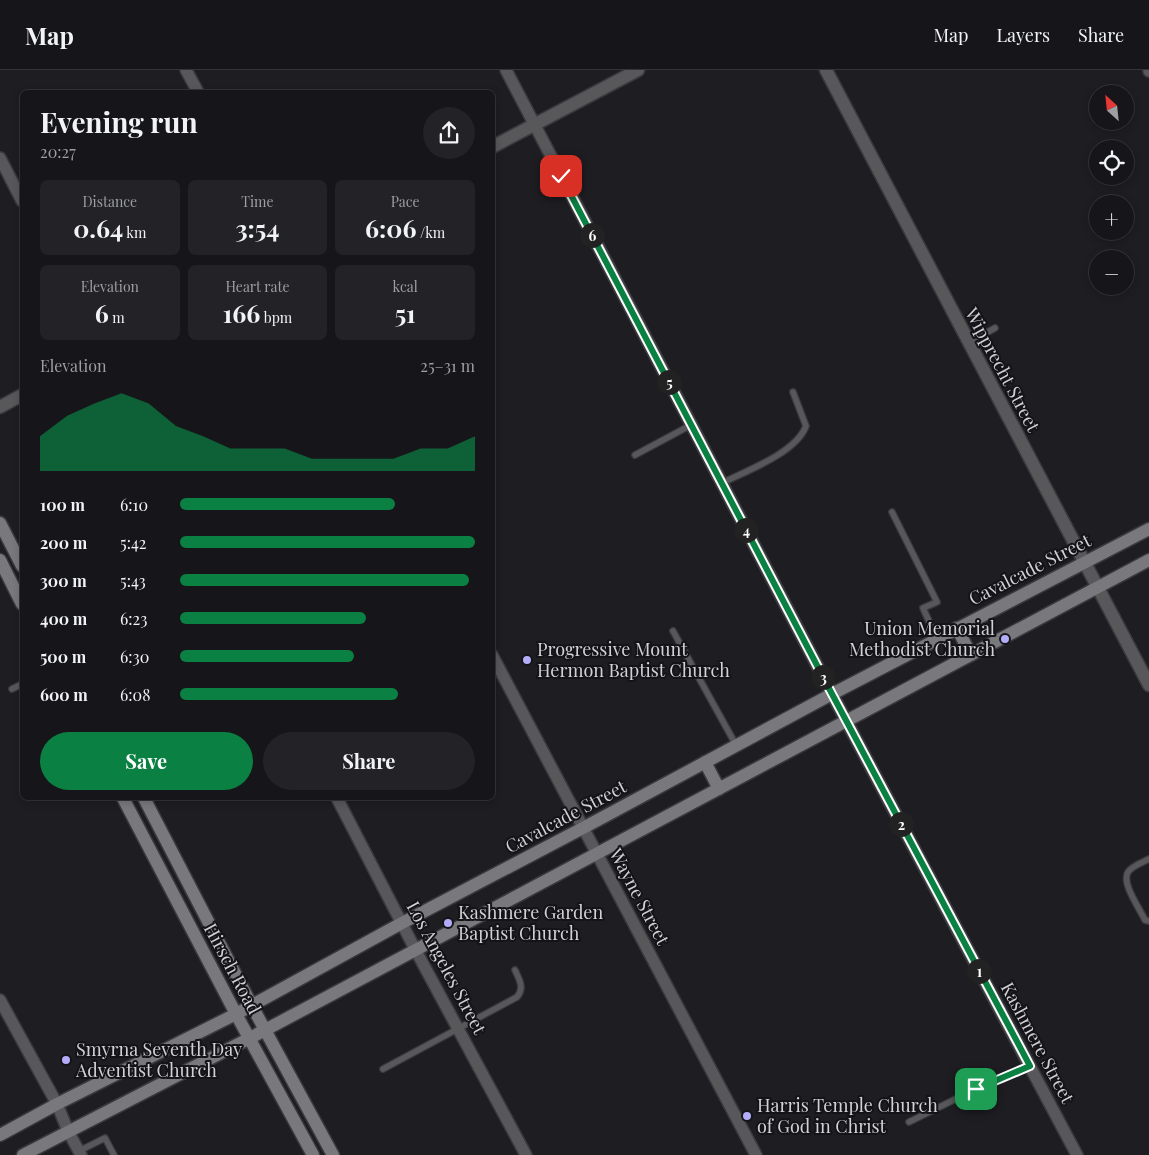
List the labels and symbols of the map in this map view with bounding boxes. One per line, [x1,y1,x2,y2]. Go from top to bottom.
north arrow [1089,85,1134,130]
pin [540,155,582,197]
pin: 6 [580,222,604,248]
street label: Wipprecht Street [960,303,1046,436]
pin: 5 [656,370,682,394]
pin: 4 [734,518,758,542]
street label: Cavalcade Street [964,528,1095,610]
place label: Union Memorial Methodist Church [849,616,995,661]
marker: Union Memorial Methodist Church [999,633,1011,645]
place label: Progressive Mount Hermon Baptist Church [537,637,730,682]
marker: Progressive Mount Hermon Baptist Church [521,654,533,666]
pin: 3 [810,664,836,690]
street label: Cavalcade Street [501,774,631,858]
pin: 2 [888,812,914,836]
street label: Wayne Street [604,843,676,950]
street label: Los Angeles Street [402,897,492,1039]
place label: Kashmere Garden Baptist Church [458,900,603,945]
marker: Kashmere Garden Baptist Church [442,917,454,929]
street label: Hirsch Road [199,919,267,1019]
pin: 1 [966,958,992,984]
street label: Kashmere Street [996,978,1080,1108]
place label: Smyrna Seventh Day Adventist Church [75,1037,242,1082]
marker: Smyrna Seventh Day Adventist Church [60,1054,72,1066]
pin [955,1068,997,1110]
place label: Harris Temple Church of God in Christ [757,1093,938,1138]
marker: Harris Temple Church of God in Christ [741,1110,753,1122]

